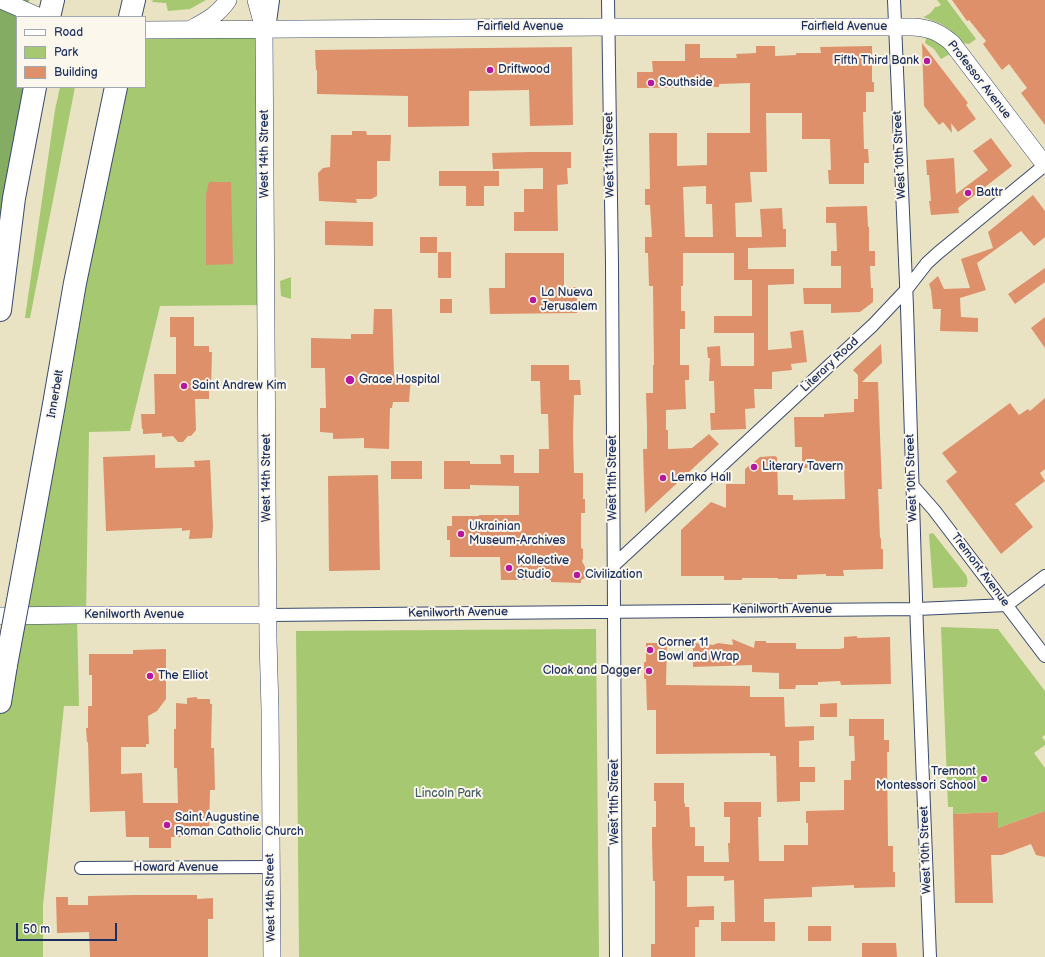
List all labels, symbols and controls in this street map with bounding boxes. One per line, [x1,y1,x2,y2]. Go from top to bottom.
legend [16,16,146,88]
street label: Fairfield Avenue [477,20,563,34]
street label: Fairfield Avenue [801,20,887,34]
text: Road [54,25,83,40]
street label: Professor Avenue [944,38,1014,122]
text: Park [54,45,78,60]
place label: Fifth Third Bank [834,54,919,68]
marker: Fifth Third Bank [922,56,932,66]
place label: Driftwood [498,63,550,77]
text: Building [54,65,98,80]
marker: Driftwood [485,65,495,75]
place label: Southside [659,76,713,90]
marker: Southside [646,78,656,88]
street label: West 14th Street [258,110,272,198]
street label: West 10th Street [890,110,910,200]
street label: West 11th Street [602,112,618,198]
place label: Battr [976,186,1003,200]
marker: Battr [963,188,973,198]
place label: La Nueva Jerusalem [541,286,598,314]
marker: La Nueva Jerusalem [528,295,538,305]
street label: Literary Road [798,335,862,395]
street label: Innerbelt [45,369,67,419]
place label: Grace Hospital [359,373,440,387]
marker: Grace Hospital [344,374,356,386]
place label: Saint Andrew Kim [192,379,286,393]
marker: Saint Andrew Kim [179,381,189,391]
street label: West 14th Street [260,434,274,522]
street label: West 10th Street [903,434,921,522]
street label: West 11th Street [606,435,620,521]
place label: Literary Tavern [762,460,843,474]
marker: Literary Tavern [749,462,759,472]
place label: Lemko Hall [671,471,731,485]
marker: Lemko Hall [658,473,668,483]
place label: Ukrainian Museum-Archives [469,520,565,548]
marker: Ukrainian Museum-Archives [456,529,466,539]
street label: Tremont Avenue [948,530,1012,610]
place label: Kollective Studio [517,554,569,582]
marker: Kollective Studio [504,563,514,573]
place label: Civilization [585,568,642,582]
marker: Civilization [572,570,582,580]
street label: Kenilworth Avenue [732,603,832,617]
street label: Kenilworth Avenue [408,605,508,621]
street label: Kenilworth Avenue [84,608,184,622]
place label: Corner 11 Bowl and Wrap [658,636,739,664]
marker: Corner 11 Bowl and Wrap [645,645,655,655]
place label: Cloak and Dagger [543,664,641,678]
marker: Cloak and Dagger [644,666,654,676]
place label: The Elliot [158,669,208,683]
marker: The Elliot [145,671,155,681]
street label: West 11th Street [608,759,622,845]
place label: Tremont Montessori School [876,765,976,793]
marker: Tremont Montessori School [979,774,989,784]
park label: Lincoln Park [415,787,481,801]
street label: West 10th Street [917,806,935,894]
place label: Saint Augustine Roman Catholic Church [175,811,304,839]
marker: Saint Augustine Roman Catholic Church [162,820,172,830]
street label: West 14th Street [263,854,279,942]
street label: Howard Avenue [134,861,218,875]
scale bar [18,915,119,941]
text: 50 m [23,922,50,937]

